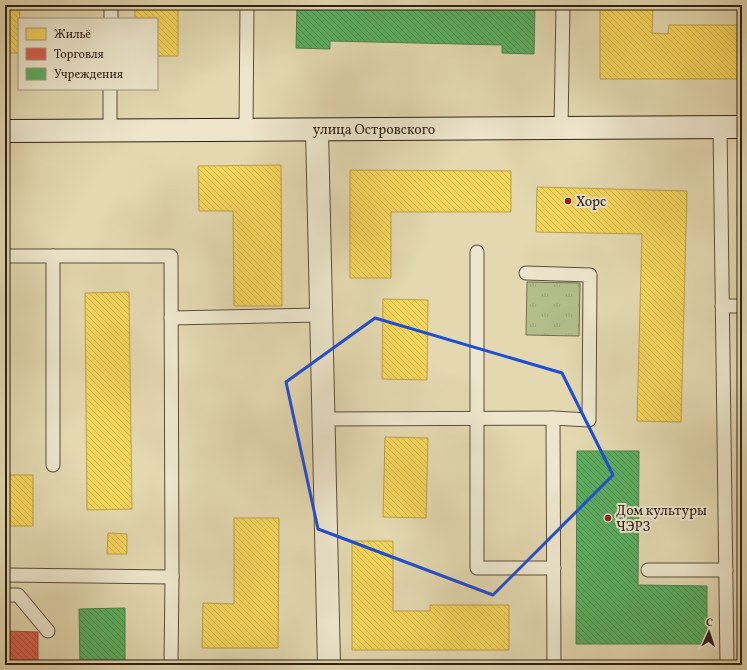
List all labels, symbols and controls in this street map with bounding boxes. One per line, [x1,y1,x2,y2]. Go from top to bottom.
legend [18,18,158,90]
text: Жильё [54,27,91,43]
text: Торговля [54,47,104,63]
text: Учреждения [54,67,123,83]
street label: улица Островского [313,121,435,140]
place label: Хорс [576,193,606,212]
marker: Хорс [563,196,573,206]
place label: Дом культуры ЧЭРЗ [616,502,707,537]
marker: Дом культуры ЧЭРЗ [603,513,613,523]
north arrow [689,612,729,652]
text: С [706,616,713,631]

